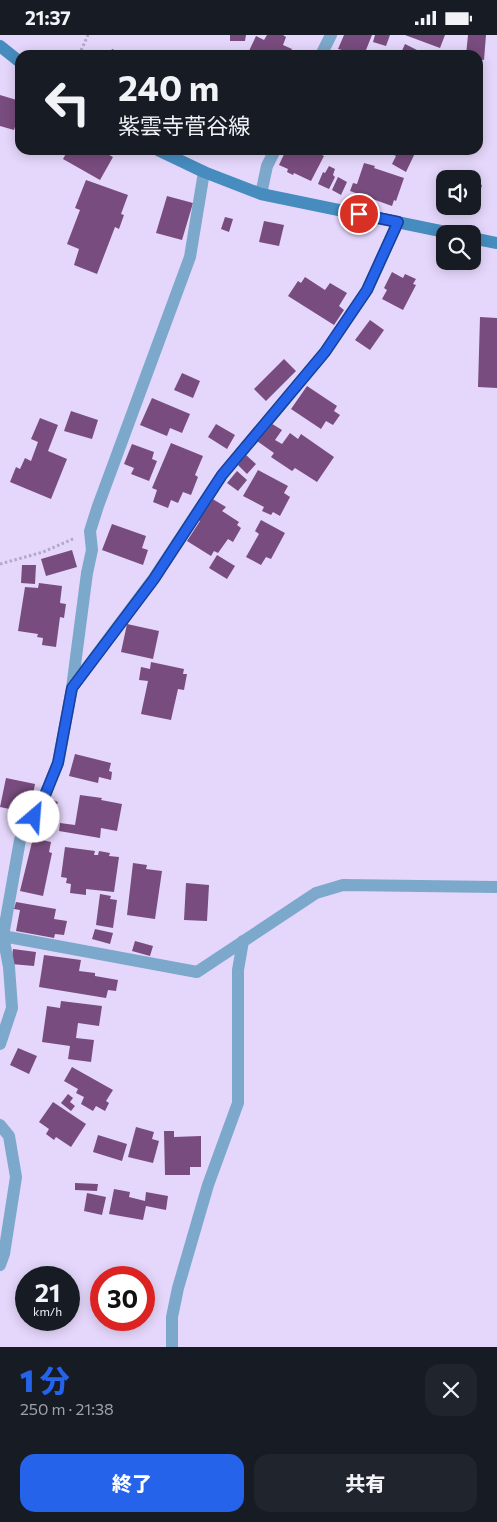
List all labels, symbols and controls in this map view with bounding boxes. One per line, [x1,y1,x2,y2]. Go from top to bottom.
text: 21:37 [25,6,71,29]
text: 240 m [118,65,219,108]
icon: left [35,70,100,135]
text: 紫雲寺菅谷線 [118,112,250,139]
map controls [436,170,481,270]
button: sound [436,170,481,215]
pin [338,193,380,235]
icon: arrive [345,200,373,228]
button: search [436,225,481,270]
position arrow [7,790,59,842]
speed limit sign: 30 [90,1266,155,1331]
text: 21 [35,1277,60,1307]
text: km/h [33,1304,62,1318]
text: 1 分 [20,1361,70,1398]
button: close [425,1364,477,1416]
text: 250 m · 21:38 [20,1399,114,1418]
button: 終了 [20,1454,244,1512]
button: 共有 [254,1454,477,1512]

